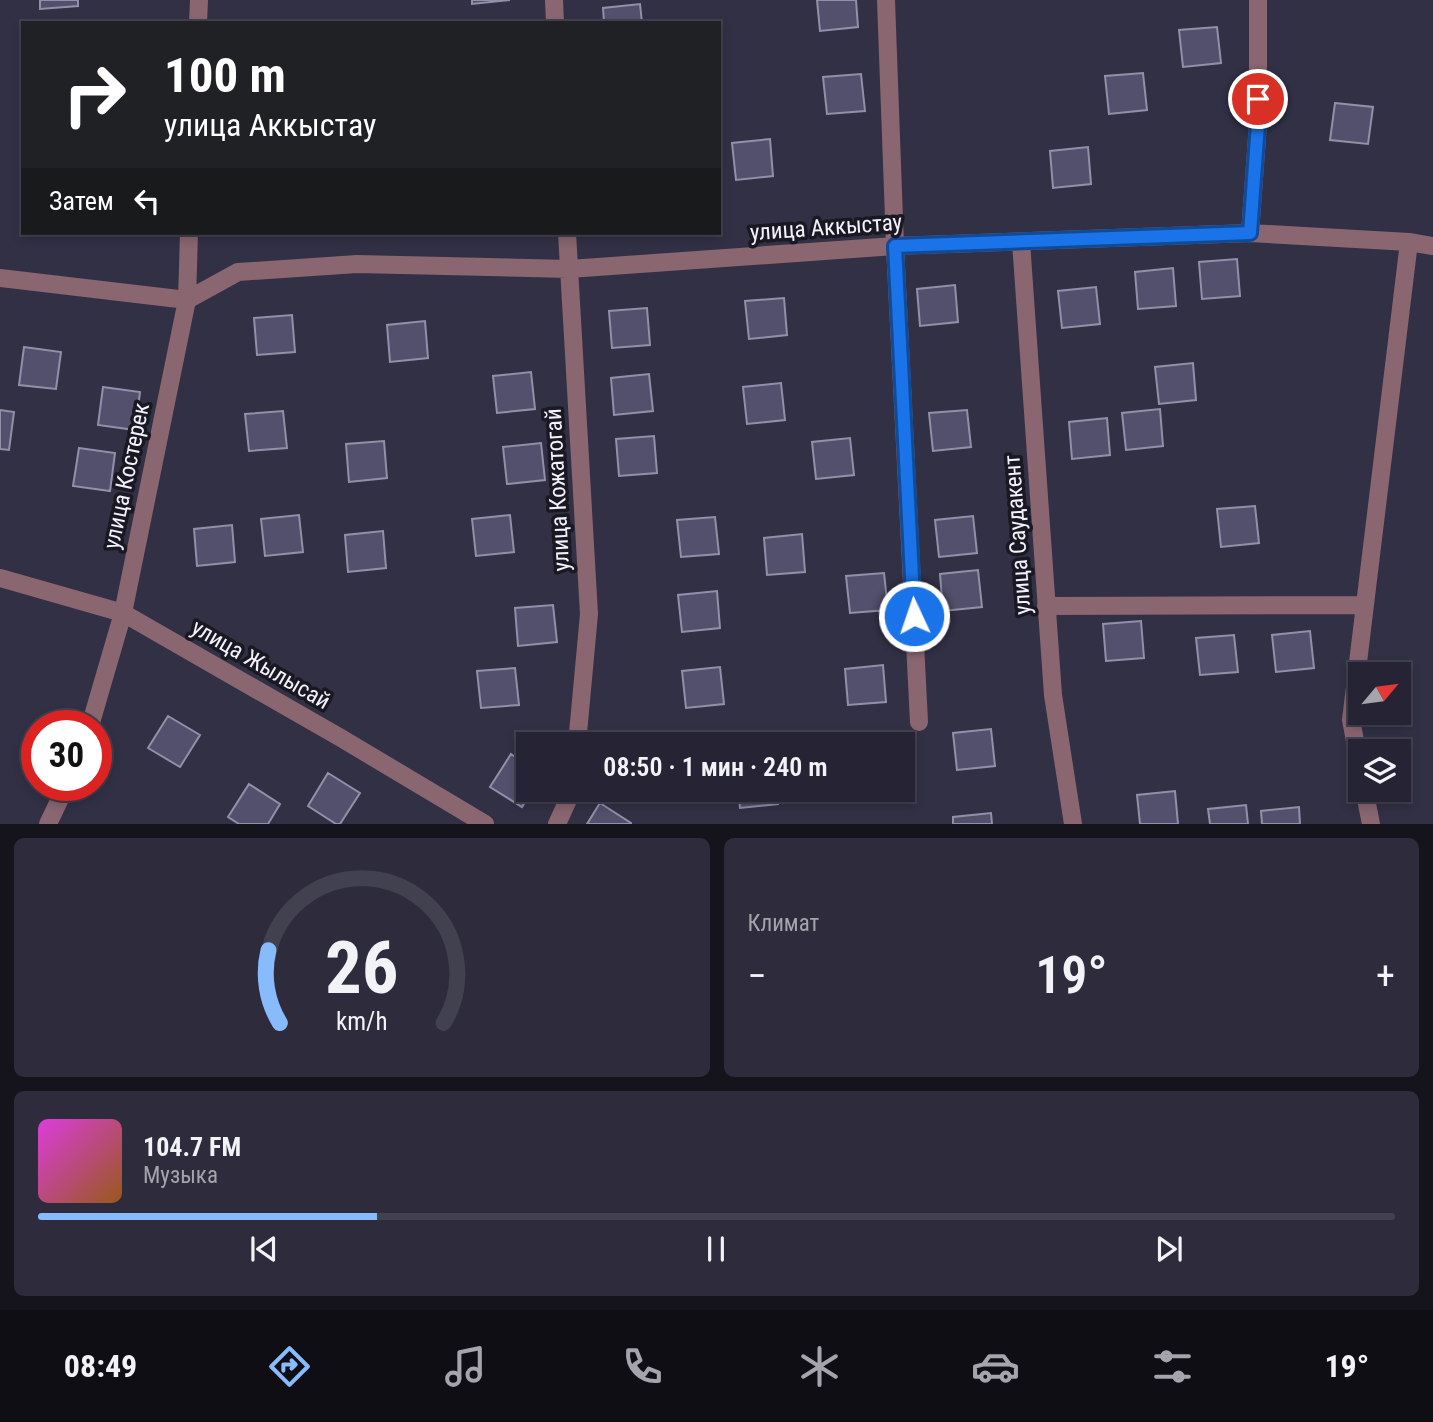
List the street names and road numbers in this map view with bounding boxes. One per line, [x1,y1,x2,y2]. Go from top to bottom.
street label: улица Аккыстау [749,209,904,246]
street label: улица Костерек [98,401,155,552]
street label: улица Кожатогай [540,408,575,572]
street label: улица Саудакент [998,454,1037,616]
street label: улица Жылысай [187,614,335,715]

